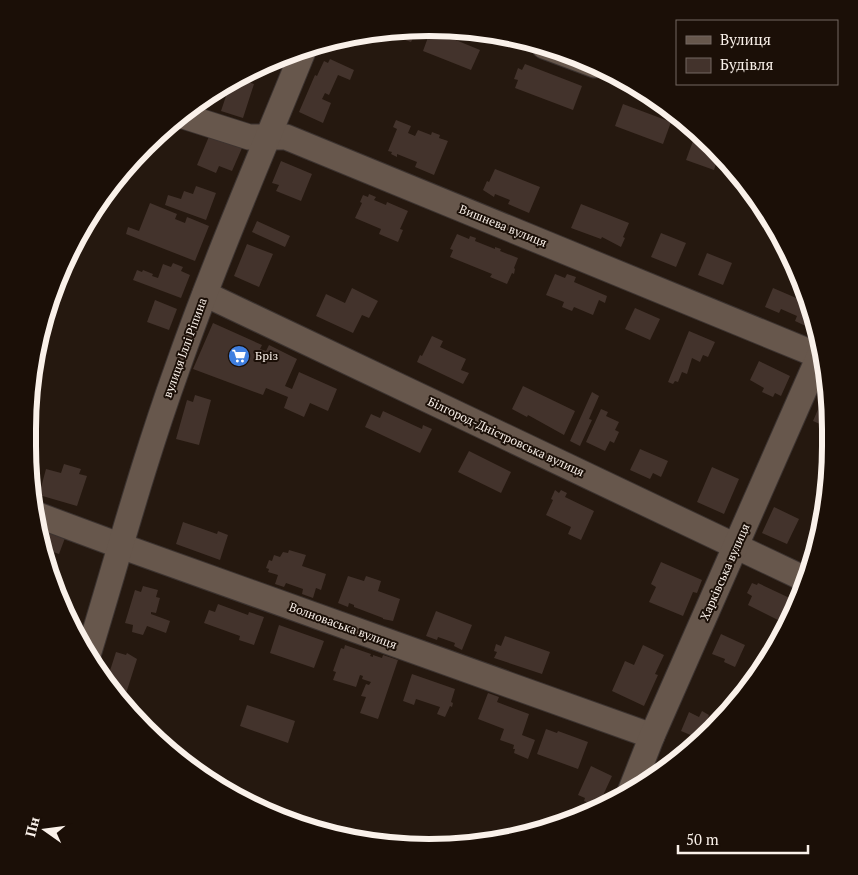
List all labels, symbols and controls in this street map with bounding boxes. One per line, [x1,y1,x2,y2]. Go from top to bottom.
legend [676,20,838,85]
text: Вулиця [720,29,771,49]
text: Будівля [720,54,773,74]
street label: Вишнева вулиця [457,201,549,250]
street label: вулиця Іллі Ріпина [159,296,210,400]
supermarket icon: Бріз [227,344,251,368]
place label: Бріз [255,348,279,363]
street label: Білгород-Дністровська вулиця [425,394,587,480]
street label: Харківська вулиця [697,521,753,622]
street label: Волноваська вулиця [287,599,399,652]
north arrow [20,805,70,855]
text: Пн [20,815,44,839]
scale bar [678,822,808,854]
text: 50 m [686,829,719,849]

